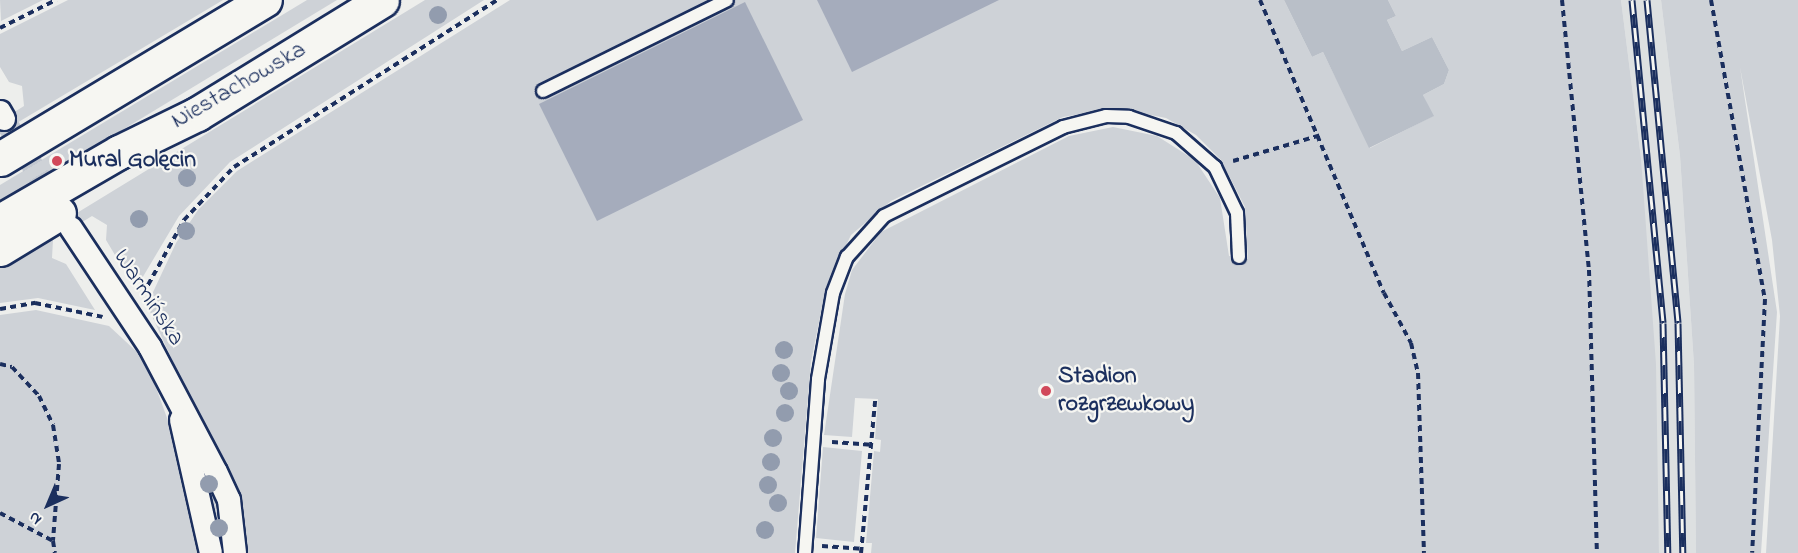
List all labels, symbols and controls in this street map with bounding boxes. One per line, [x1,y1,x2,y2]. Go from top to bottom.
street label: Niestachowska [167,36,311,136]
place label: Mural Golęcin [69,147,196,175]
marker: Mural Golęcin [50,154,64,168]
street label: Warmińska [106,244,190,352]
place label: Stadion rozgrzewkowy [1058,363,1194,419]
marker: Stadion rozgrzewkowy [1039,384,1053,398]
north arrow [18,475,78,535]
text: N [23,506,48,530]

